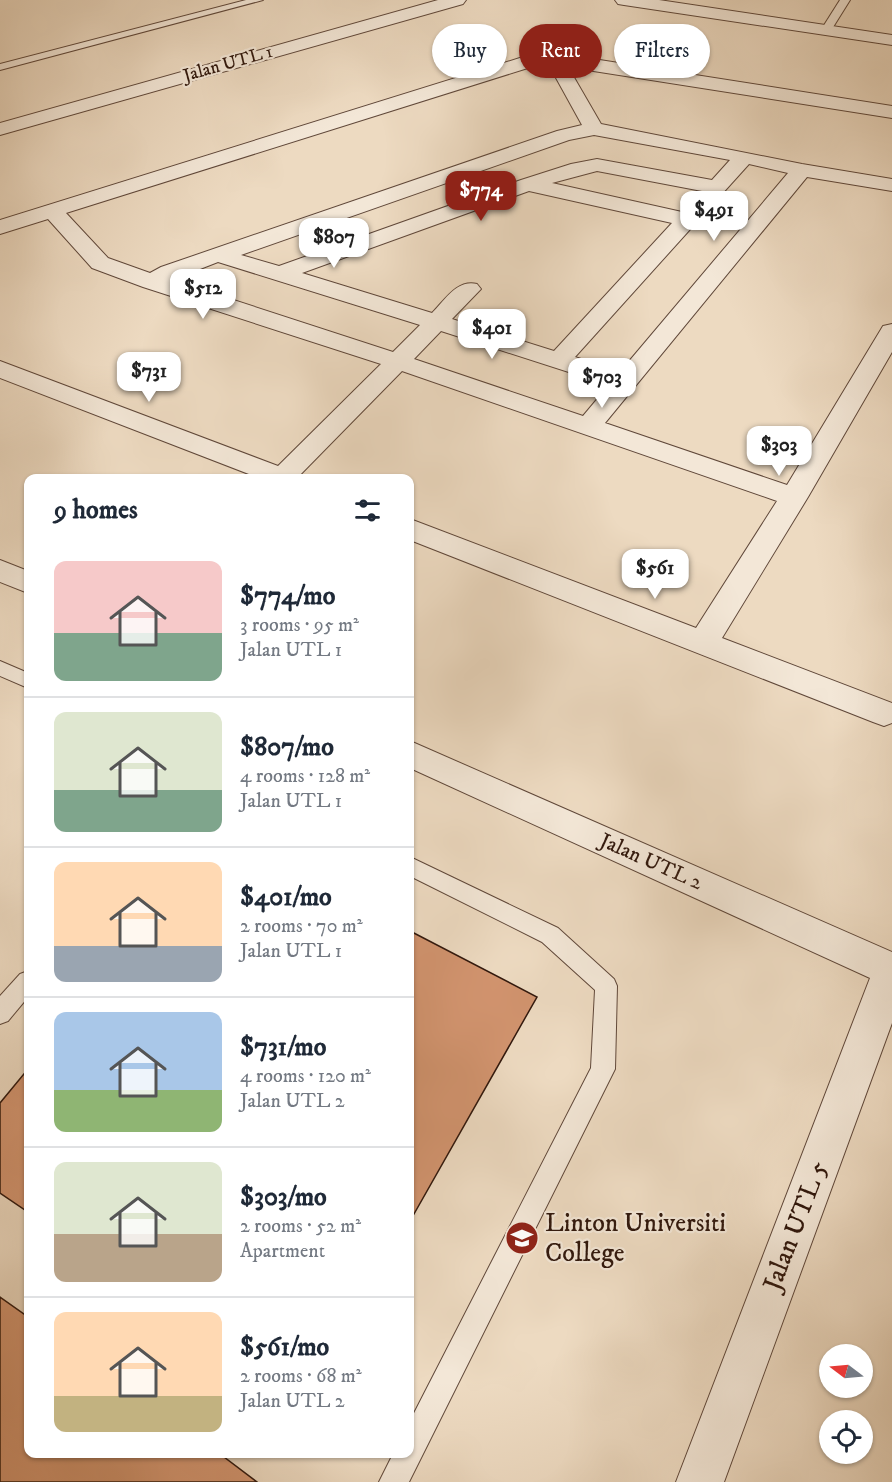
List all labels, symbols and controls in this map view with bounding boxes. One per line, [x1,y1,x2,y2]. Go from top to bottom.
chip: Buy [432,24,507,78]
chip: Rent [519,24,602,78]
chip: Filters [614,24,710,78]
street label: Jalan UTL 1 [179,41,275,88]
pin: $774 [445,171,517,222]
text: $774 [459,178,503,203]
pin: $491 [678,191,750,242]
text: $491 [694,198,734,223]
pin: $807 [298,218,370,269]
text: $807 [313,225,355,250]
pin: $512 [167,269,239,320]
text: $512 [184,276,222,301]
pin: $401 [456,309,528,360]
text: $401 [472,316,512,341]
pin: $731 [113,352,185,403]
pin: $703 [566,358,638,409]
text: $731 [131,359,167,384]
text: $703 [582,365,622,390]
pin: $303 [743,426,815,477]
text: $303 [761,433,797,458]
text: 9 homes [54,494,138,527]
icon: filters [351,494,384,527]
pin: $561 [619,549,691,600]
text: $561 [636,556,674,581]
text: $774/mo [240,580,335,613]
icon: home [102,585,174,657]
text: 3 rooms · 95 m² [240,613,359,638]
text: Jalan UTL 1 [240,638,342,663]
text: $807/mo [240,731,334,764]
icon: home [102,736,174,808]
text: 4 rooms · 128 m² [240,764,370,789]
text: Jalan UTL 1 [240,789,342,814]
street label: Jalan UTL 2 [594,827,707,896]
text: $401/mo [240,881,332,914]
icon: home [102,886,174,958]
text: 2 rooms · 70 m² [240,914,363,939]
text: Jalan UTL 1 [240,939,342,964]
text: $731/mo [240,1031,326,1064]
icon: home [102,1036,174,1108]
text: 4 rooms · 120 m² [240,1064,371,1089]
text: Jalan UTL 2 [240,1089,344,1114]
street label: Jalan UTL 5 [756,1157,836,1297]
text: $303/mo [240,1181,327,1214]
icon: home [102,1186,174,1258]
place label: Linton Universiti College [545,1207,726,1270]
text: 2 rooms · 52 m² [240,1214,361,1239]
school or university icon: Linton Universiti College [504,1220,540,1256]
text: Apartment [240,1239,325,1264]
text: $561/mo [240,1331,329,1364]
icon: home [102,1336,174,1408]
north arrow [819,1344,873,1398]
map controls [819,1344,873,1464]
text: 2 rooms · 68 m² [240,1364,362,1389]
text: Jalan UTL 2 [240,1389,344,1414]
button: locate [819,1410,873,1464]

